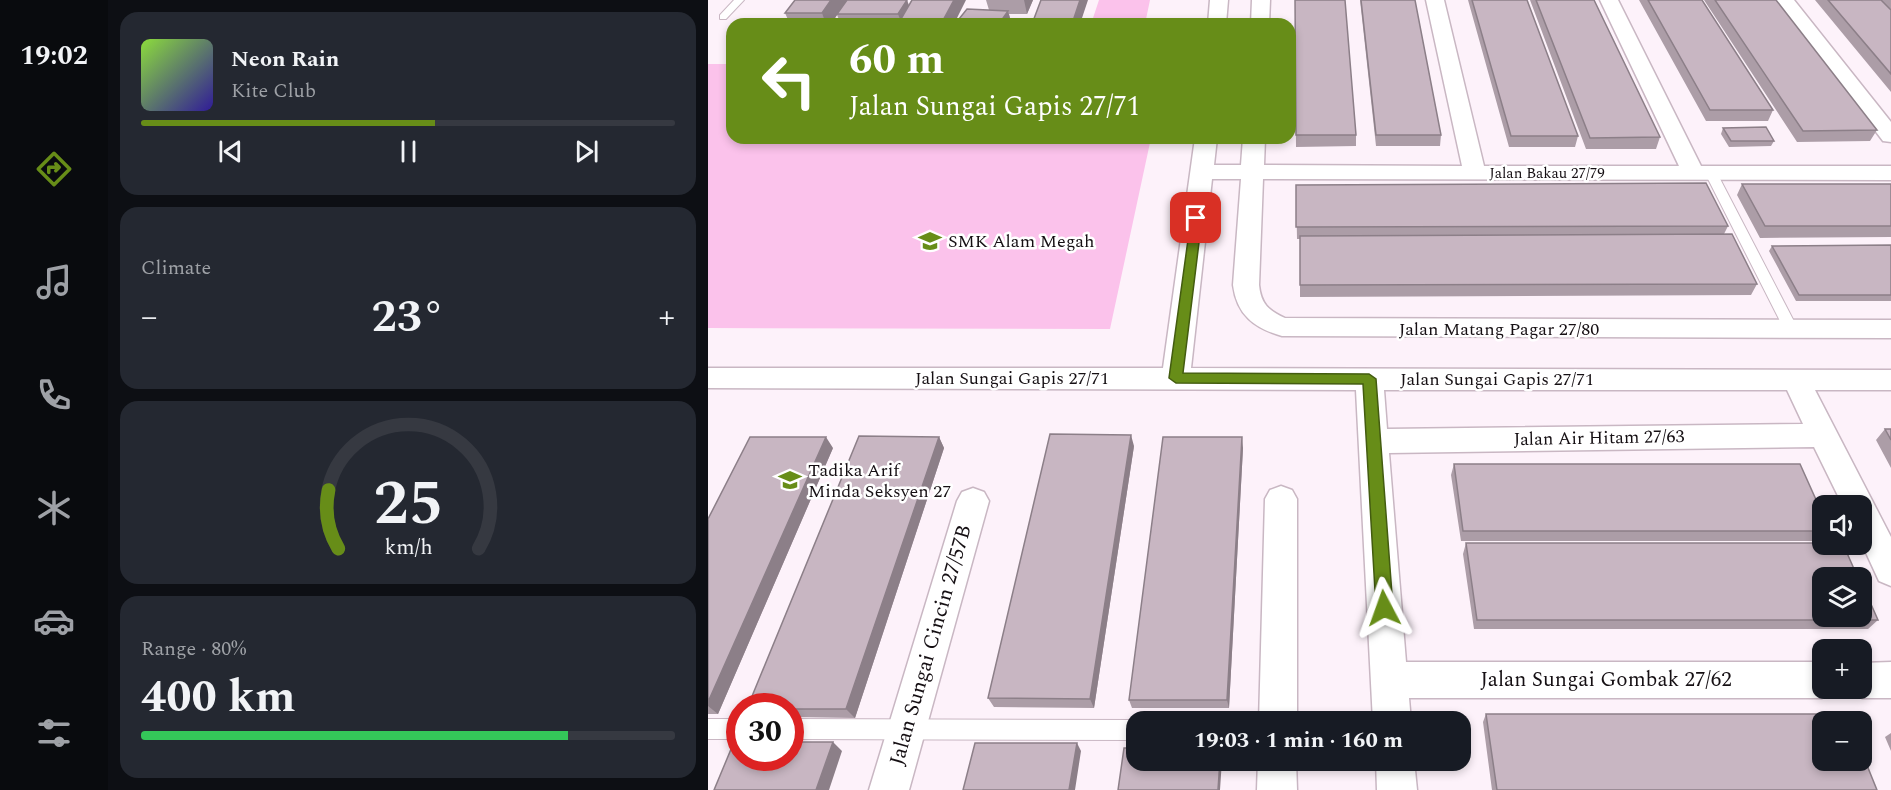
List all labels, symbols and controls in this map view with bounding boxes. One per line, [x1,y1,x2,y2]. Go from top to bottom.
text: 60 m [849,29,944,92]
text: 19:02 [20,35,88,77]
icon: left [750,42,828,120]
text: Neon Rain [231,43,339,76]
text: Kite Club [231,76,316,106]
text: Jalan Sungai Gapis 27/71 [849,86,1140,128]
icon: previous [214,135,247,168]
icon: pause [392,135,425,168]
icon: next [570,135,603,168]
icon: directions [33,148,75,190]
street label: Jalan Bakau 27/79 [1489,162,1605,185]
pin [1170,192,1221,243]
icon: arrive [1179,201,1212,234]
school or university icon: SMK Alam Megah [917,228,943,254]
place label: SMK Alam Megah [948,228,1094,255]
text: Climate [141,253,211,283]
icon: music [33,261,75,303]
text: 23° [372,283,445,352]
text: − [141,292,158,342]
text: + [659,292,675,342]
street label: Jalan Matang Pagar 27/80 [1399,316,1599,343]
street label: Jalan Sungai Gapis 27/71 [915,365,1109,392]
street label: Jalan Sungai Gapis 27/71 [1400,366,1594,393]
icon: phone [33,374,75,416]
street label: Jalan Air Hitam 27/63 [1513,423,1685,453]
text: 25 [373,457,443,552]
place label: Tadika Arif Minda Seksyen 27 [808,457,951,505]
school or university icon: Tadika Arif Minda Seksyen 27 [777,467,803,493]
icon: climate [33,487,75,529]
map controls [1812,495,1872,771]
button: sound [1812,495,1872,555]
street label: Jalan Sungai Cincin 27/57B [881,521,981,769]
text: km/h [384,532,432,565]
button: layers [1812,567,1872,627]
position arrow [1352,576,1416,640]
icon: car [33,600,75,642]
text: Range · 80% [141,634,246,664]
button: + [1812,639,1872,699]
text: 400 km [141,663,296,732]
street label: Jalan Sungai Gombak 27/62 [1480,664,1732,696]
speed limit sign: 30 [726,693,804,771]
button: − [1812,711,1872,771]
icon: filters [33,712,75,754]
text: 19:03 · 1 min · 160 m [1194,724,1403,757]

